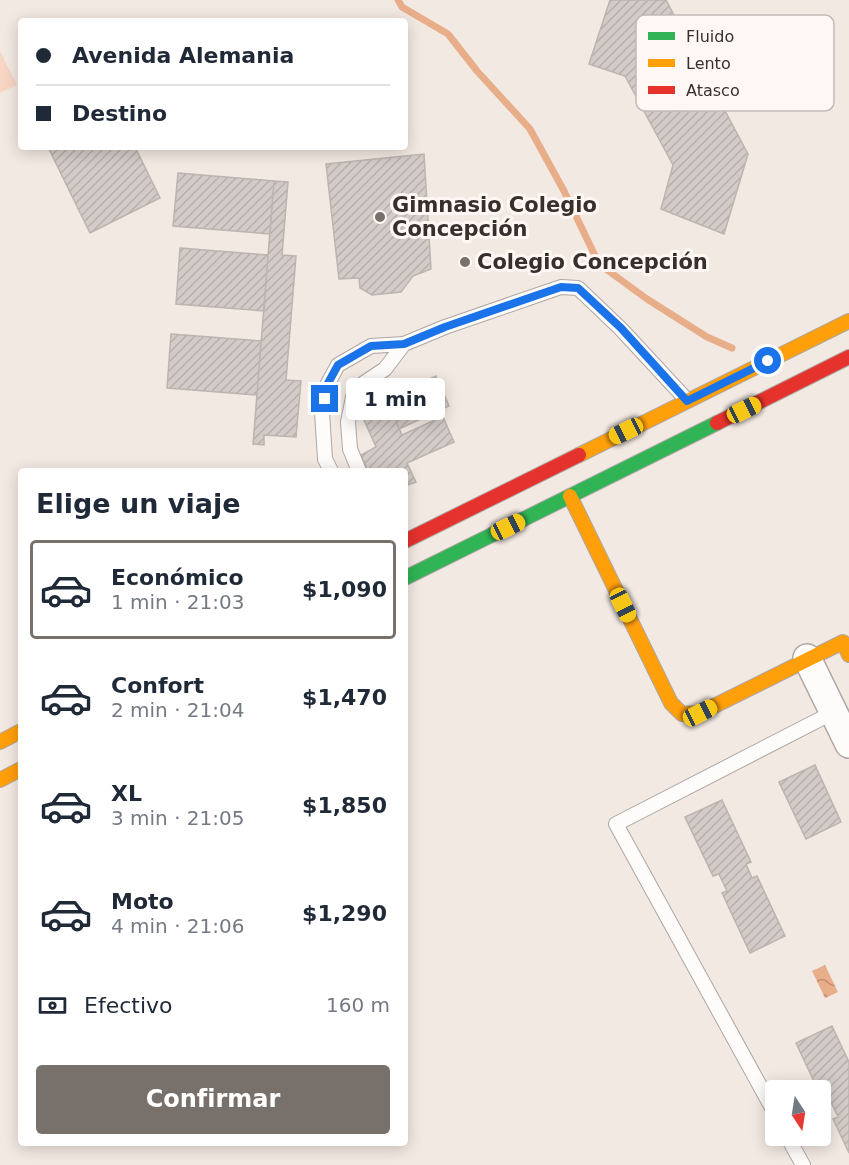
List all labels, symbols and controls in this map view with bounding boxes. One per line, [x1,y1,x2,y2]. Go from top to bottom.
legend [636,15,834,111]
text: Fluido [686,27,734,46]
text: Avenida Alemania [72,43,294,68]
text: Lento [686,54,731,73]
text: Atasco [686,81,740,100]
text: Destino [72,101,167,126]
place label: Gimnasio Colegio Concepción [392,193,597,241]
marker: Gimnasio Colegio Concepción [373,210,387,224]
place label: Colegio Concepción [477,250,708,274]
marker: Colegio Concepción [458,255,472,269]
route start [754,347,781,374]
callout: 1 min [346,378,445,420]
route end [311,385,338,412]
text: 1 min [364,387,427,411]
car [724,394,764,426]
car [606,415,646,447]
text: Elige un viaje [36,488,240,519]
car [488,511,528,543]
icon: car [39,563,93,617]
text: Económico [111,565,244,590]
text: $1,090 [302,577,387,602]
car [607,585,639,625]
text: 1 min · 21:03 [111,590,245,614]
icon: car [39,671,93,725]
text: Confort [111,673,204,698]
text: $1,470 [302,685,387,710]
car [680,697,720,729]
text: 2 min · 21:04 [111,698,245,722]
icon: car [39,779,93,833]
text: XL [111,781,142,806]
text: $1,850 [302,793,387,818]
text: 3 min · 21:05 [111,806,245,830]
icon: car [39,887,93,941]
text: Moto [111,889,174,914]
text: $1,290 [302,901,387,926]
text: 4 min · 21:06 [111,914,245,938]
icon: cash [36,989,69,1022]
text: Efectivo [84,993,173,1018]
text: 160 m [326,993,390,1017]
button: Confirmar [36,1065,390,1134]
north arrow [765,1080,831,1146]
map controls [765,1080,831,1146]

